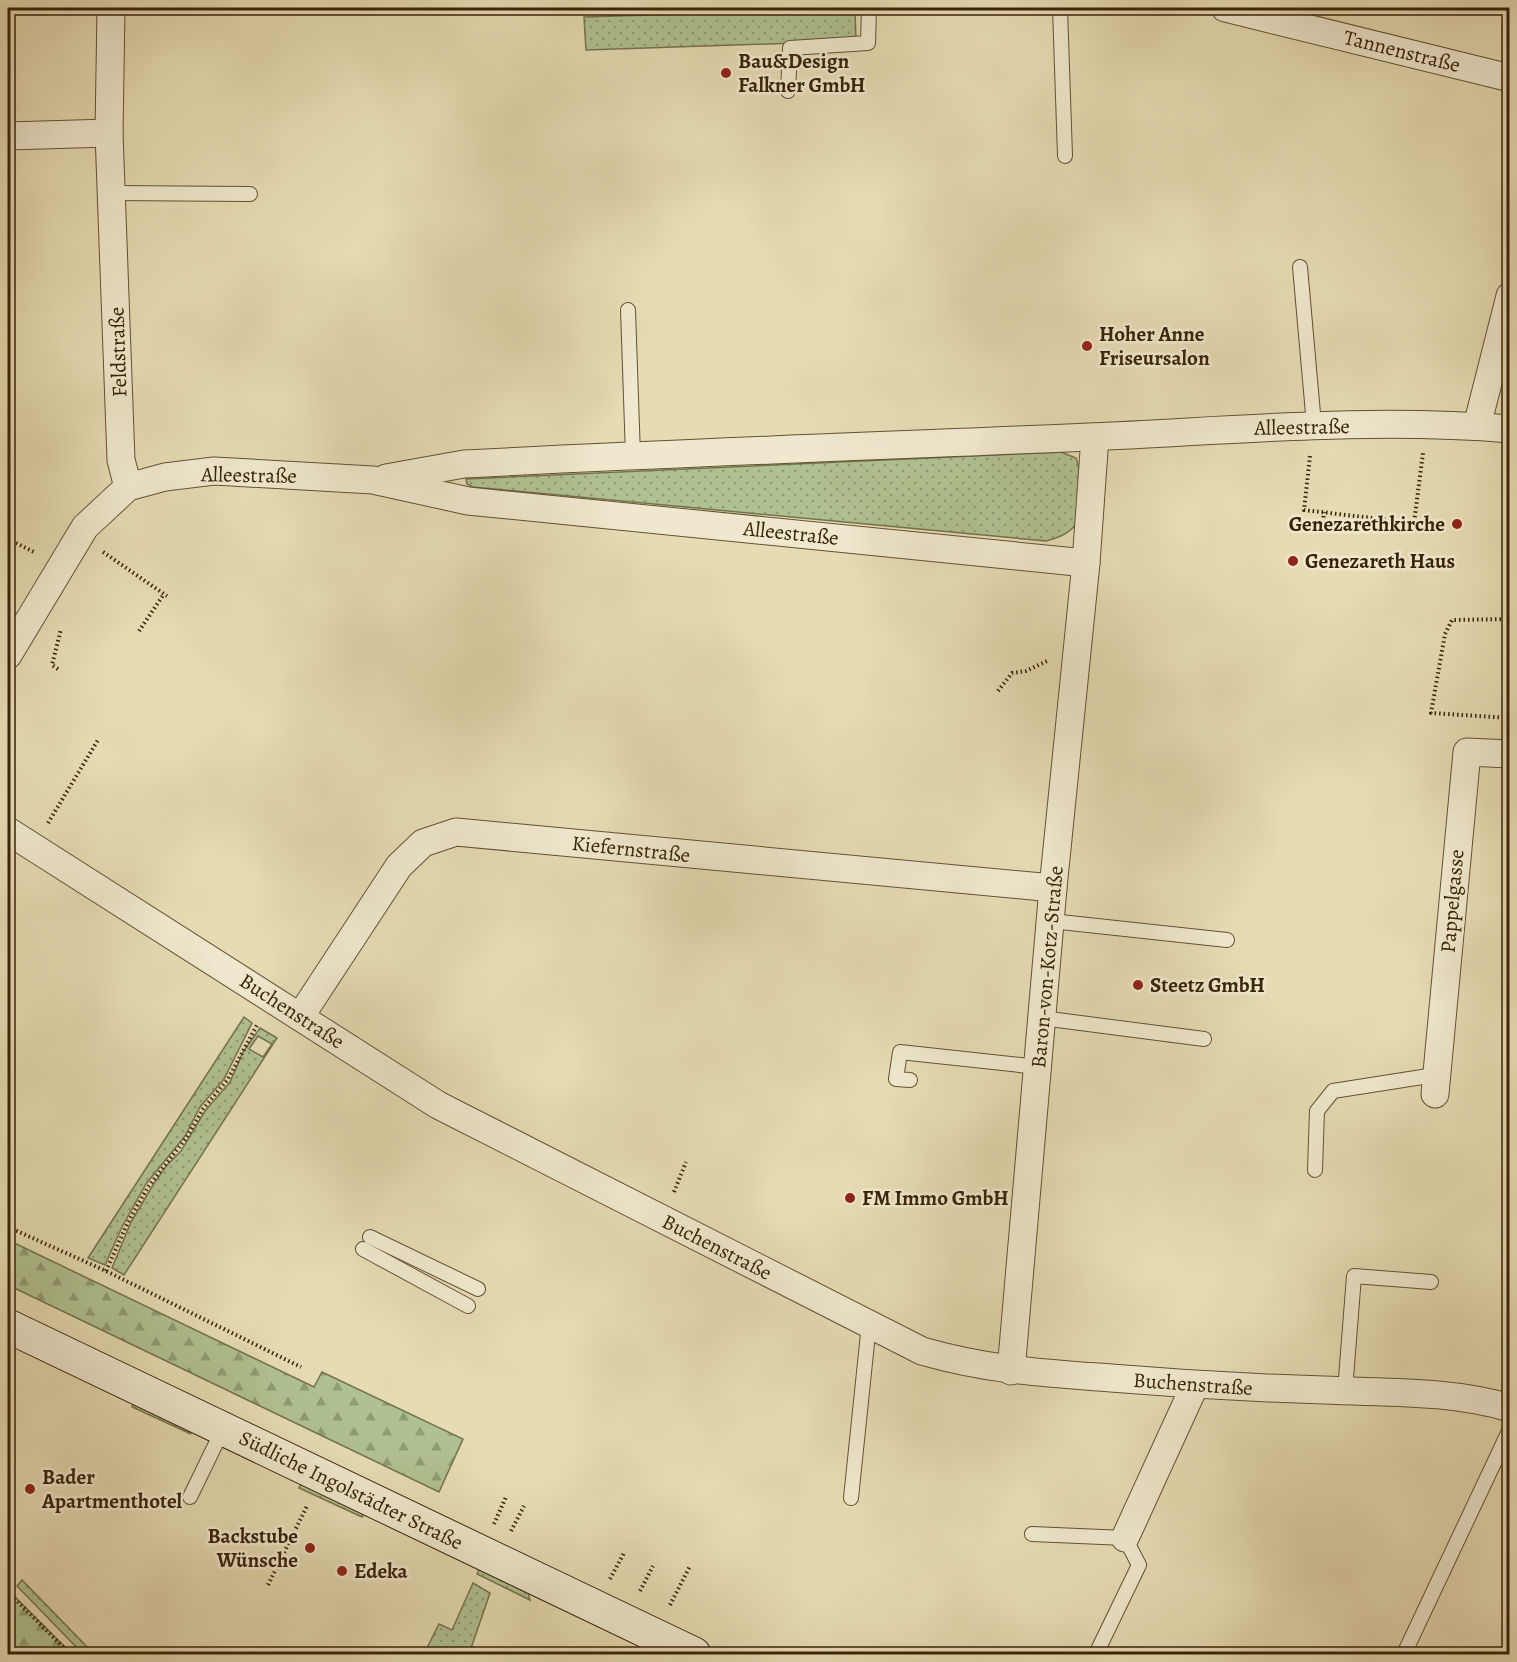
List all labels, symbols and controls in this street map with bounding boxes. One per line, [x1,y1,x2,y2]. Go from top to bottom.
street label: Tannenstraße [1341,23,1463,79]
place label: Bau&Design Falkner GmbH [738,47,866,99]
marker: Bau&Design Falkner GmbH [719,66,733,80]
street label: Feldstraße [102,306,134,398]
place label: Hoher Anne Friseursalon [1099,320,1210,372]
marker: Hoher Anne Friseursalon [1080,339,1094,353]
street label: Alleestraße [1253,412,1350,442]
street label: Alleestraße [200,460,297,490]
place label: Genezarethkirche [1289,510,1445,538]
street label: Alleestraße [741,514,840,552]
marker: Genezarethkirche [1450,517,1464,531]
place label: Genezareth Haus [1305,547,1455,575]
marker: Genezareth Haus [1286,554,1300,568]
street label: Kiefernstraße [570,829,692,869]
street label: Pappelgasse [1434,848,1470,954]
street label: Baron-von-Kotz-Straße [1024,865,1070,1069]
street label: Buchenstraße [234,967,350,1055]
place label: Steetz GmbH [1150,971,1265,999]
marker: Steetz GmbH [1131,978,1145,992]
place label: FM Immo GmbH [862,1184,1009,1212]
marker: FM Immo GmbH [843,1191,857,1205]
street label: Buchenstraße [657,1207,777,1287]
street label: Buchenstraße [1132,1366,1254,1402]
street label: Südliche Ingolstädter Straße [234,1424,468,1556]
place label: Bader Apartmenthotel [41,1463,183,1515]
marker: Bader Apartmenthotel [23,1482,37,1496]
place label: Backstube Wünsche [207,1522,298,1574]
marker: Backstube Wünsche [303,1541,317,1555]
place label: Edeka [354,1557,409,1585]
marker: Edeka [335,1564,349,1578]

